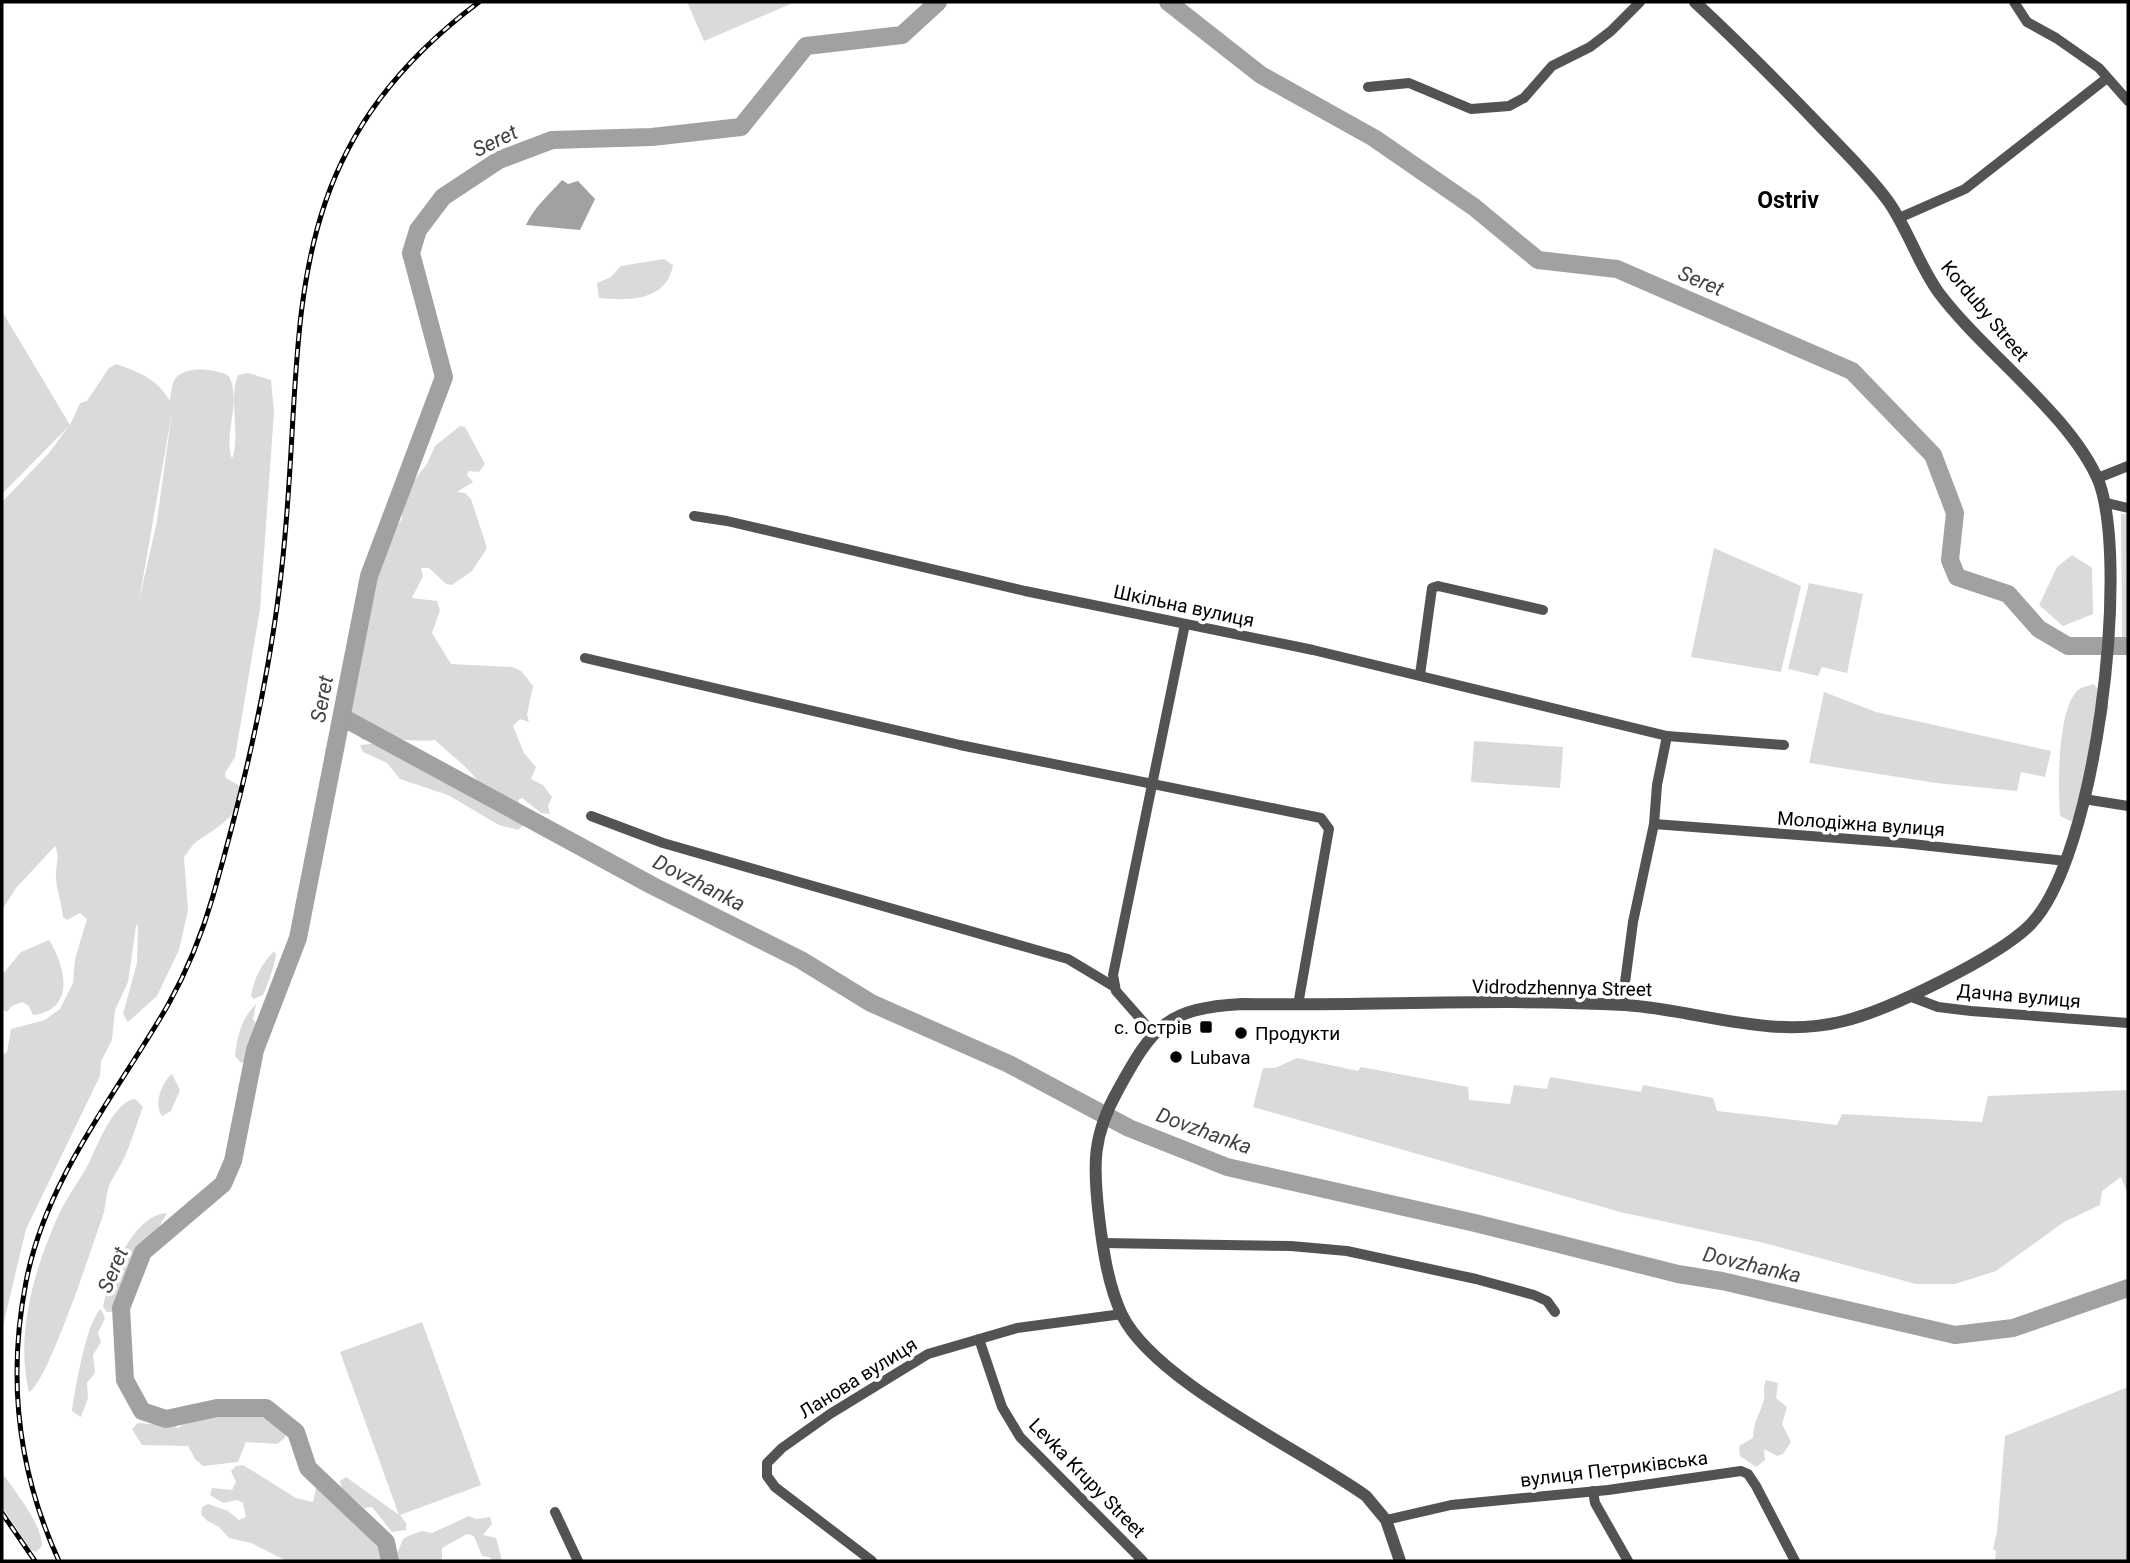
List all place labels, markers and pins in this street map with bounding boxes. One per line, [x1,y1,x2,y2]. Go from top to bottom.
place label: с. Острів [1114,1016,1192,1039]
marker: с. Острів [1198,1019,1214,1035]
place label: Продукти [1255,1022,1340,1045]
marker: Продукти [1233,1025,1249,1041]
place label: Lubava [1190,1046,1251,1069]
marker: Lubava [1168,1049,1184,1065]

